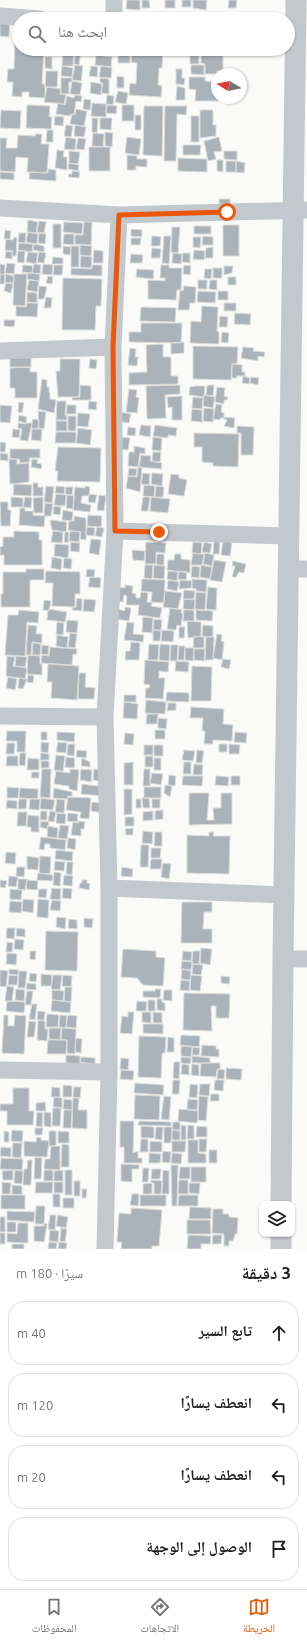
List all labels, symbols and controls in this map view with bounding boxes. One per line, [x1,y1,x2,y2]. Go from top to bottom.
search box [12,12,295,56]
icon: search [26,23,48,45]
text: ابحث هنا [58,23,107,40]
north arrow [211,68,247,104]
route start [218,203,236,221]
route end [150,523,168,541]
map controls [259,1201,295,1237]
button: layers [259,1201,295,1237]
text: 3 دقيقة [242,1263,291,1282]
text: سيرًا · 180 m [16,1266,83,1280]
text: تابع السير [198,1322,252,1339]
icon: ahead [268,1322,290,1344]
text: 40 m [17,1326,46,1340]
text: انعطف يسارًا [180,1394,252,1411]
icon: left [268,1394,290,1416]
text: 120 m [17,1398,53,1412]
text: انعطف يسارًا [180,1466,252,1483]
icon: left [268,1466,290,1488]
text: 20 m [17,1470,46,1484]
text: الوصول إلى الوجهة [146,1538,252,1555]
icon: arrive [268,1538,290,1560]
tab: المحفوظات [32,1596,77,1639]
tab: الاتجاهات [140,1596,179,1639]
tab: الخريطة [243,1596,275,1639]

